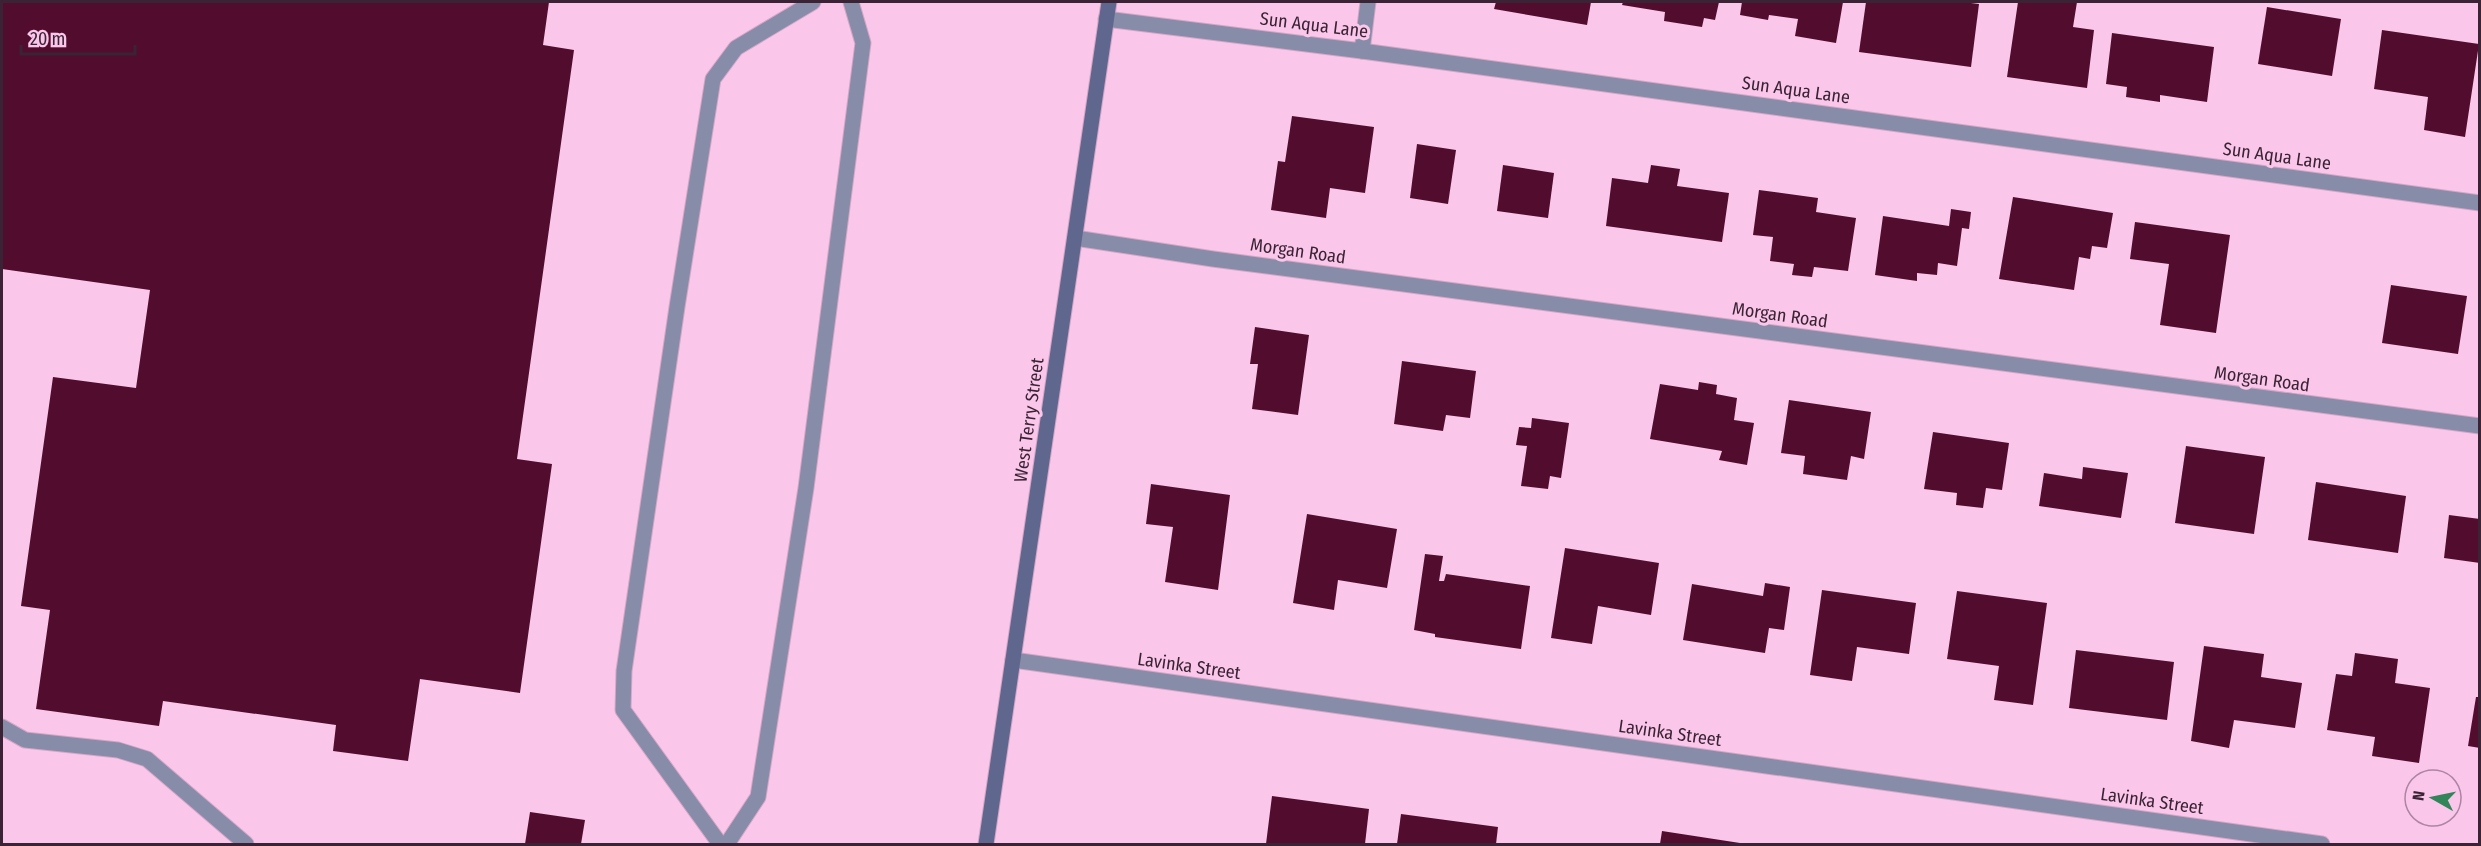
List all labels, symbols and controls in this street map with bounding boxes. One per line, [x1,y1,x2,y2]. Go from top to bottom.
street label: Sun Aqua Lane [1259,7,1369,43]
scale bar [21,18,135,56]
text: 20 m [30,28,65,50]
street label: Sun Aqua Lane [1741,72,1851,108]
street label: Sun Aqua Lane [2222,138,2332,174]
street label: Morgan Road [1249,233,1347,269]
street label: Morgan Road [1731,297,1829,333]
street label: West Terry Street [1009,356,1049,484]
street label: Morgan Road [2213,361,2311,397]
street label: Lavinka Street [1136,648,1242,684]
street label: Lavinka Street [1617,715,1723,751]
north arrow [2403,768,2463,828]
street label: Lavinka Street [2099,783,2205,819]
text: N [2409,790,2429,802]

